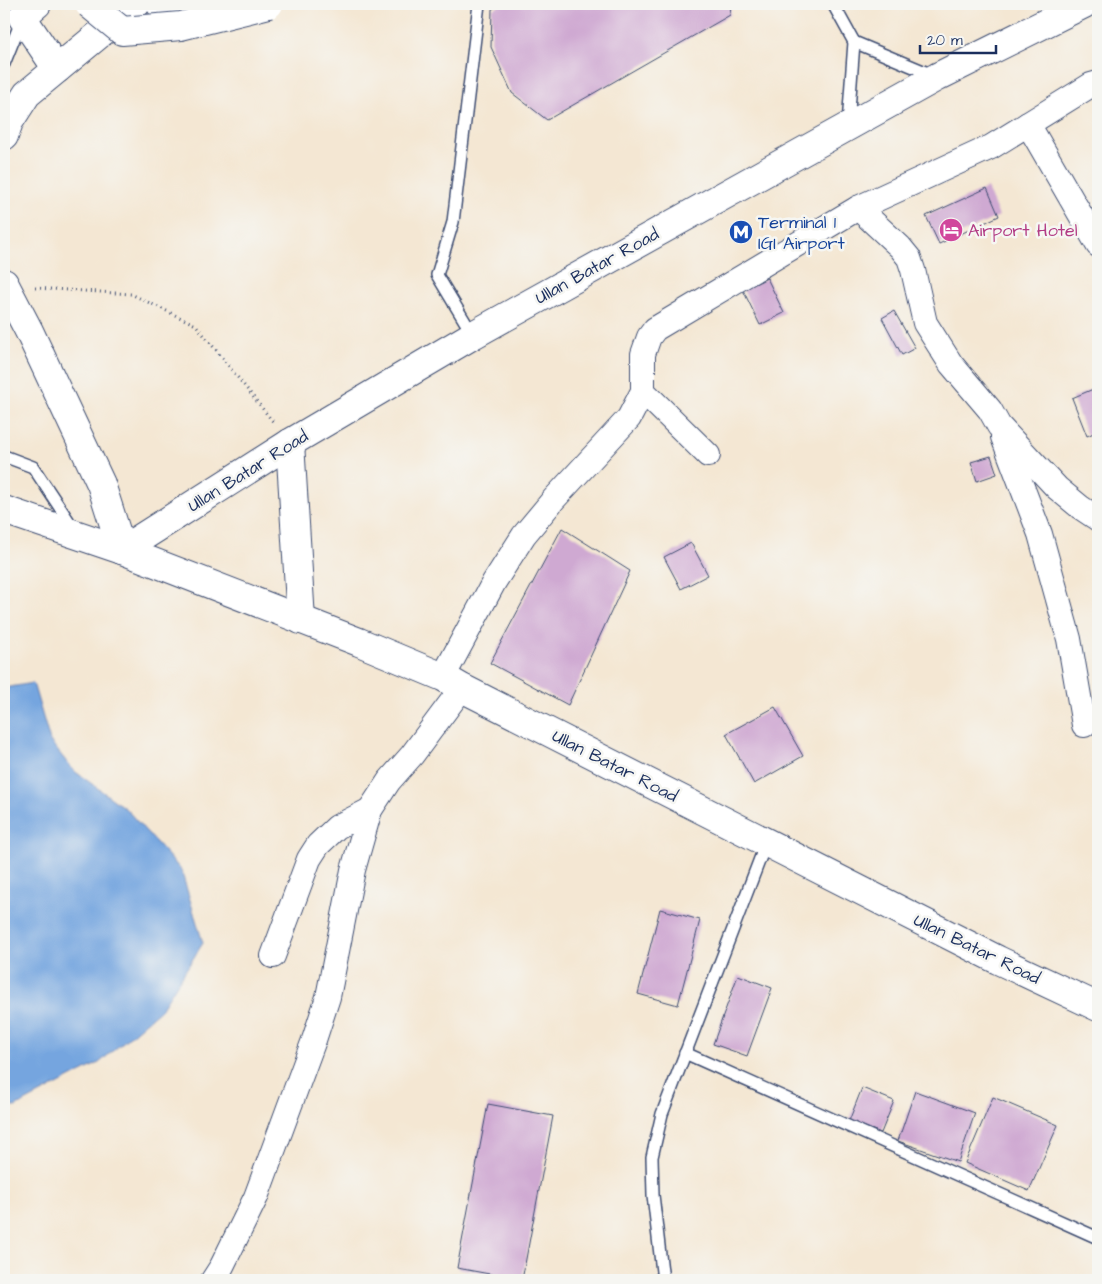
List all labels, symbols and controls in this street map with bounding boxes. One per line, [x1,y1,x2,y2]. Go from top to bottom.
scale bar [920,22,996,54]
text: 20 m [927,30,963,51]
place label: Terminal 1 IGI Airport [758,210,845,256]
hotel icon: Airport Hotel [938,217,964,243]
place label: Airport Hotel [968,218,1078,243]
metro station icon: Terminal 1 IGI Airport [728,219,754,245]
street label: Ullan Batar Road [531,222,663,310]
street label: Ullan Batar Road [183,424,313,518]
street label: Ullan Batar Road [548,724,682,808]
street label: Ullan Batar Road [909,908,1045,990]

